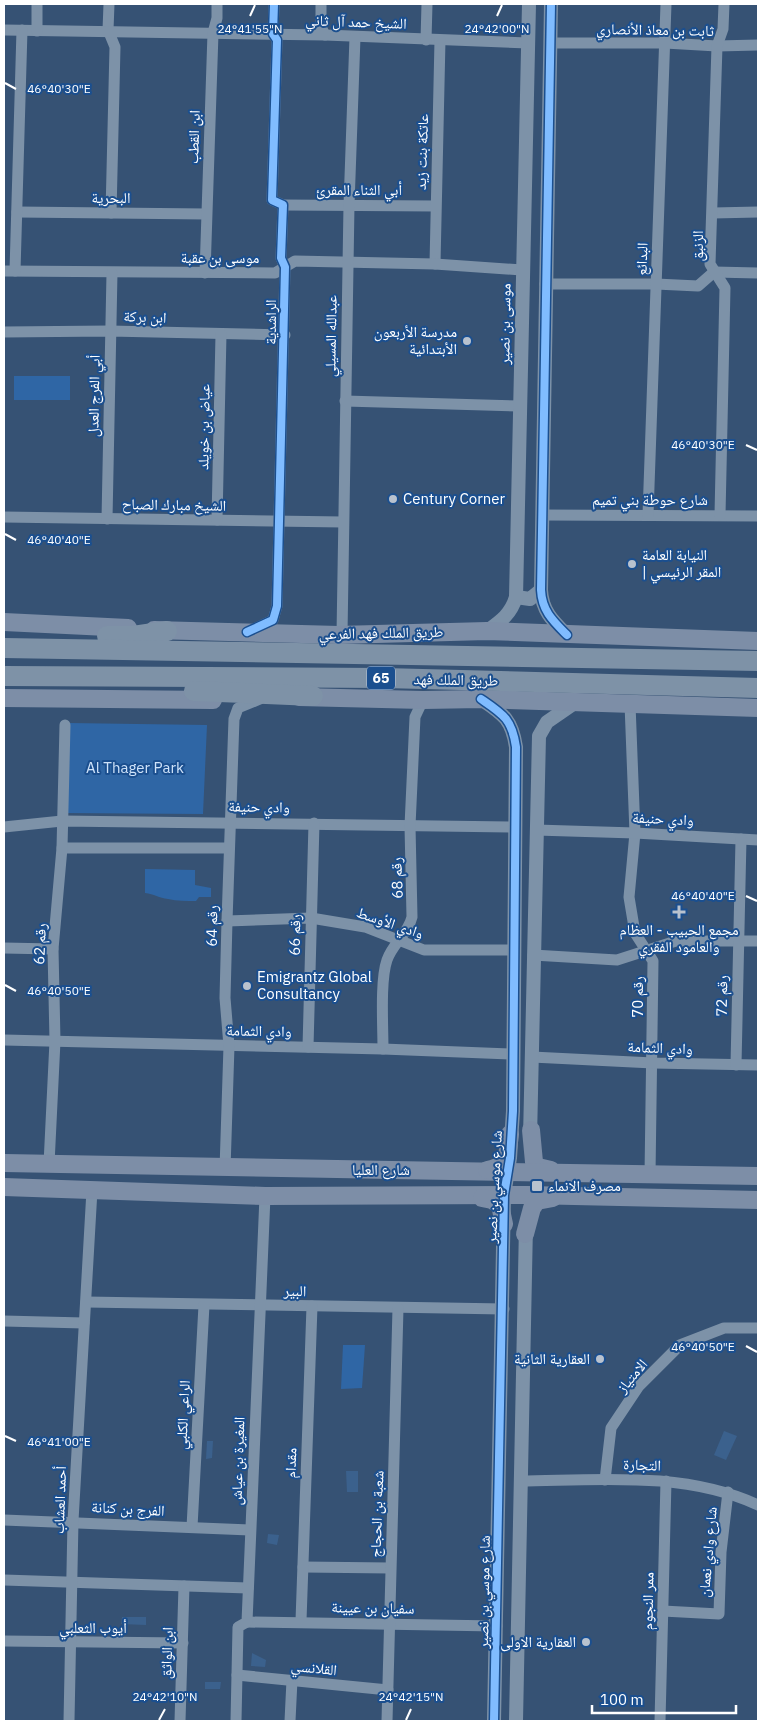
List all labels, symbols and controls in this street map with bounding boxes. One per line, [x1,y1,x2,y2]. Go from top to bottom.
street label: الشيخ حمد آل ثاني [305,10,407,36]
street label: ثابت بن معاذ الأنصاري [596,19,714,43]
text: 24°41'55"N [217,21,283,36]
text: 24°42'00"N [464,21,530,36]
text: 46°40'30"E [27,81,91,96]
street label: ابن القطب [183,110,205,164]
street label: عاتكة بنت زيد [411,113,432,190]
street label: أبي الثناء المقرئ [316,180,402,202]
street label: البحرية [91,188,131,207]
street label: الزنبق [688,231,708,261]
street label: البدائع [631,242,653,276]
street label: موسى بن عقبة [181,248,259,268]
street label: موسى بن نصير [494,283,516,366]
street label: عبدالله المسيلي [320,294,344,377]
street label: الراشدية [261,299,280,345]
street label: ابن بركة [123,306,167,328]
place label: مدرسة الأربعون الأبتدائية [374,322,457,358]
marker: مدرسة الأربعون الأبتدائية [461,335,473,347]
street label: أبي الفرج العدل [83,355,107,437]
street label: عياض بن خويلد [193,384,215,470]
text: 46°40'30"E [671,437,735,452]
place label: Century Corner [403,489,506,508]
street label: شارع حوطة بني تميم [592,490,708,512]
marker: Century Corner [387,493,399,505]
street label: الشيخ مبارك الصباح [122,494,226,516]
text: 46°40'40"E [27,532,91,547]
place label: النيابة العامة | المقر الرئيسي [642,545,721,584]
marker: النيابة العامة | المقر الرئيسي [626,558,638,570]
street label: طريق الملك فهد الفرعي [319,622,444,646]
road number: 65 [367,666,395,690]
street label: طريق الملك فهد [414,669,499,691]
park label: Al Thager Park [86,758,184,777]
street label: وادي حنيفة [228,796,290,819]
street label: وادي حنيفة [632,807,694,832]
street label: رقم 68 [386,857,408,899]
text: 46°40'40"E [671,888,735,903]
street label: وادي الأوسط [353,902,426,945]
street label: رقم 64 [202,905,222,947]
marker: مجمع الحبيب - العظام والعامود الفقري [672,905,686,919]
street label: رقم 66 [285,914,305,956]
place label: مجمع الحبيب - العظام والعامود الفقري [619,920,739,959]
street label: رقم 62 [29,923,51,965]
place label: Emigrantz Global Consultancy [257,967,372,1003]
street label: رقم 72 [712,975,732,1017]
street label: رقم 70 [628,976,648,1018]
marker: Emigrantz Global Consultancy [241,980,253,992]
text: 46°40'50"E [27,983,91,998]
street label: وادي الثمامة [226,1020,292,1043]
street label: وادي الثمامة [627,1037,693,1061]
street label: شارع موسي بن نصير [481,1130,509,1245]
street label: شارع العليا [352,1160,410,1180]
place label: مصرف الانماء [548,1176,621,1195]
marker: مصرف الانماء [530,1179,544,1193]
street label: البير [283,1281,306,1300]
text: 46°40'50"E [671,1339,735,1354]
place label: العقارية الثانية [514,1349,590,1368]
marker: العقارية الثانية [594,1353,606,1365]
street label: الامتياز [611,1355,651,1397]
street label: الراعي الكلبي [171,1380,197,1450]
street label: المغيرة بن عياش [226,1416,250,1506]
text: 46°41'00"E [27,1434,91,1449]
street label: مقدام [280,1447,302,1479]
street label: التجارة [623,1454,661,1475]
street label: أحمد العشاب [49,1465,70,1534]
street label: شعبة بن الحجاج [365,1470,389,1558]
street label: الفرج بن كنانة [91,1497,165,1521]
street label: شارع وادي نعمان [694,1506,724,1598]
street label: شارع موسي بن نصير [473,1535,497,1650]
street label: ممر النجوم [637,1572,659,1630]
street label: سفيان بن عيينة [331,1597,415,1619]
street label: أيوب الثعلبي [59,1618,127,1640]
street label: ابن الواثق [156,1627,178,1679]
place label: العقارية الاولى [500,1632,576,1652]
marker: العقارية الاولى [580,1636,592,1648]
street label: القلانسي [290,1656,338,1682]
scale bar [592,1682,736,1714]
text: 24°42'10"N [132,1689,198,1704]
text: 24°42'15"N [378,1689,444,1704]
text: 100 m [600,1690,644,1709]

